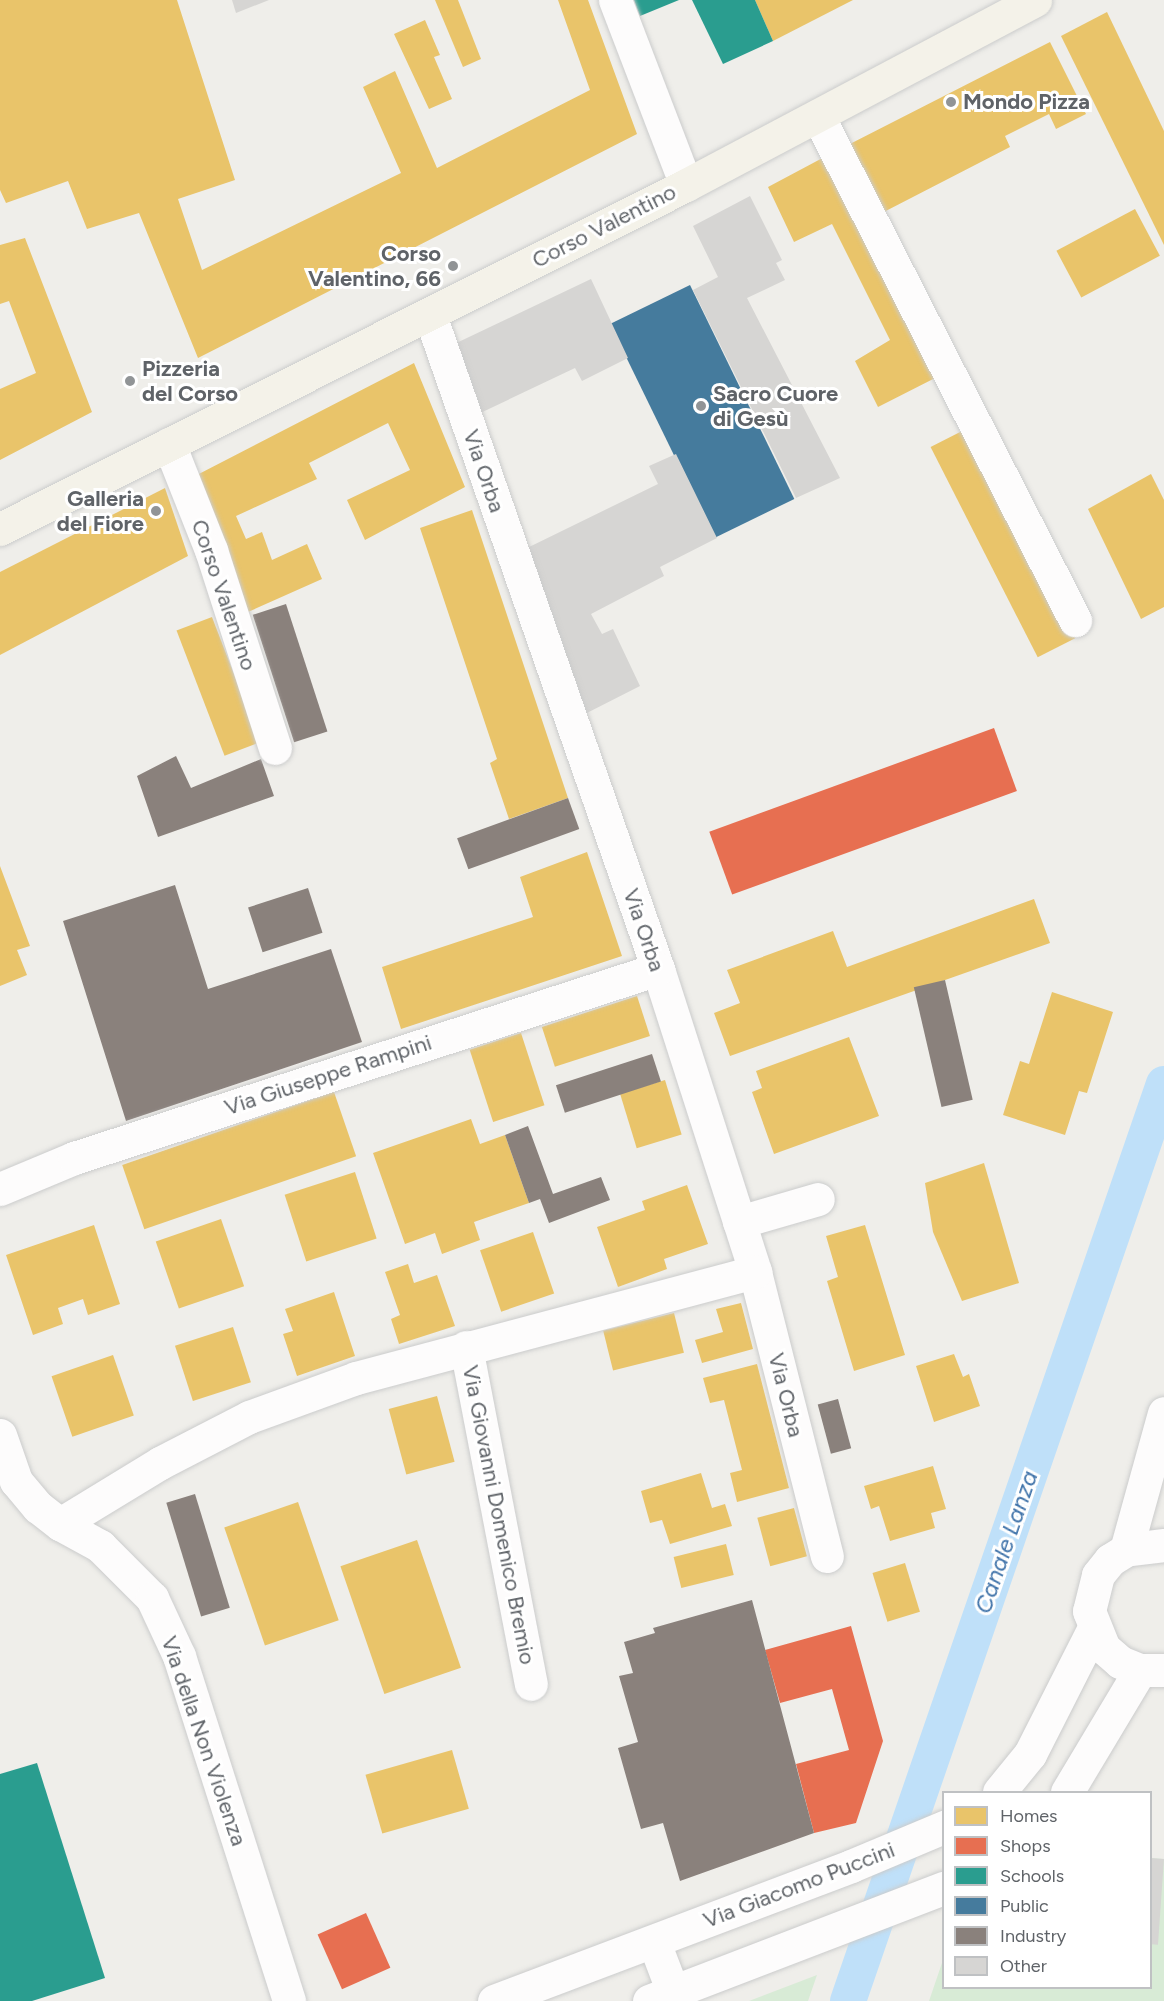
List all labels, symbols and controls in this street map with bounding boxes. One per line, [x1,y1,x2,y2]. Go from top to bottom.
place label: Mondo Pizza [963,89,1090,115]
marker: Mondo Pizza [944,95,958,109]
street label: Corso Valentino [528,178,680,274]
place label: Corso Valentino, 66 [308,240,441,292]
marker: Corso Valentino, 66 [446,259,460,273]
place label: Pizzeria del Corso [142,355,238,406]
marker: Pizzeria del Corso [123,374,137,388]
place label: Sacro Cuore di Gesù [713,380,838,432]
marker: Sacro Cuore di Gesù [694,399,708,413]
street label: Via Orba [458,426,510,516]
place label: Galleria del Fiore [57,485,144,536]
marker: Galleria del Fiore [149,504,163,518]
street label: Corso Valentino [186,516,262,674]
street label: Via Orba [618,885,670,975]
street label: Via Giuseppe Rampini [221,1029,435,1121]
street label: Via Orba [763,1350,809,1440]
street label: Via Giovanni Domenico Bremio [457,1363,541,1667]
water label: Canale Lanza [968,1467,1044,1617]
street label: Via della Non Violenza [156,1633,252,1849]
legend [942,1791,1152,1989]
text: Homes [1000,1805,1058,1827]
text: Shops [1000,1835,1051,1857]
street label: Via Giacomo Puccini [700,1836,898,1934]
text: Schools [1000,1865,1064,1887]
text: Public [1000,1895,1049,1917]
text: Industry [1000,1925,1066,1947]
text: Other [1000,1955,1047,1977]

